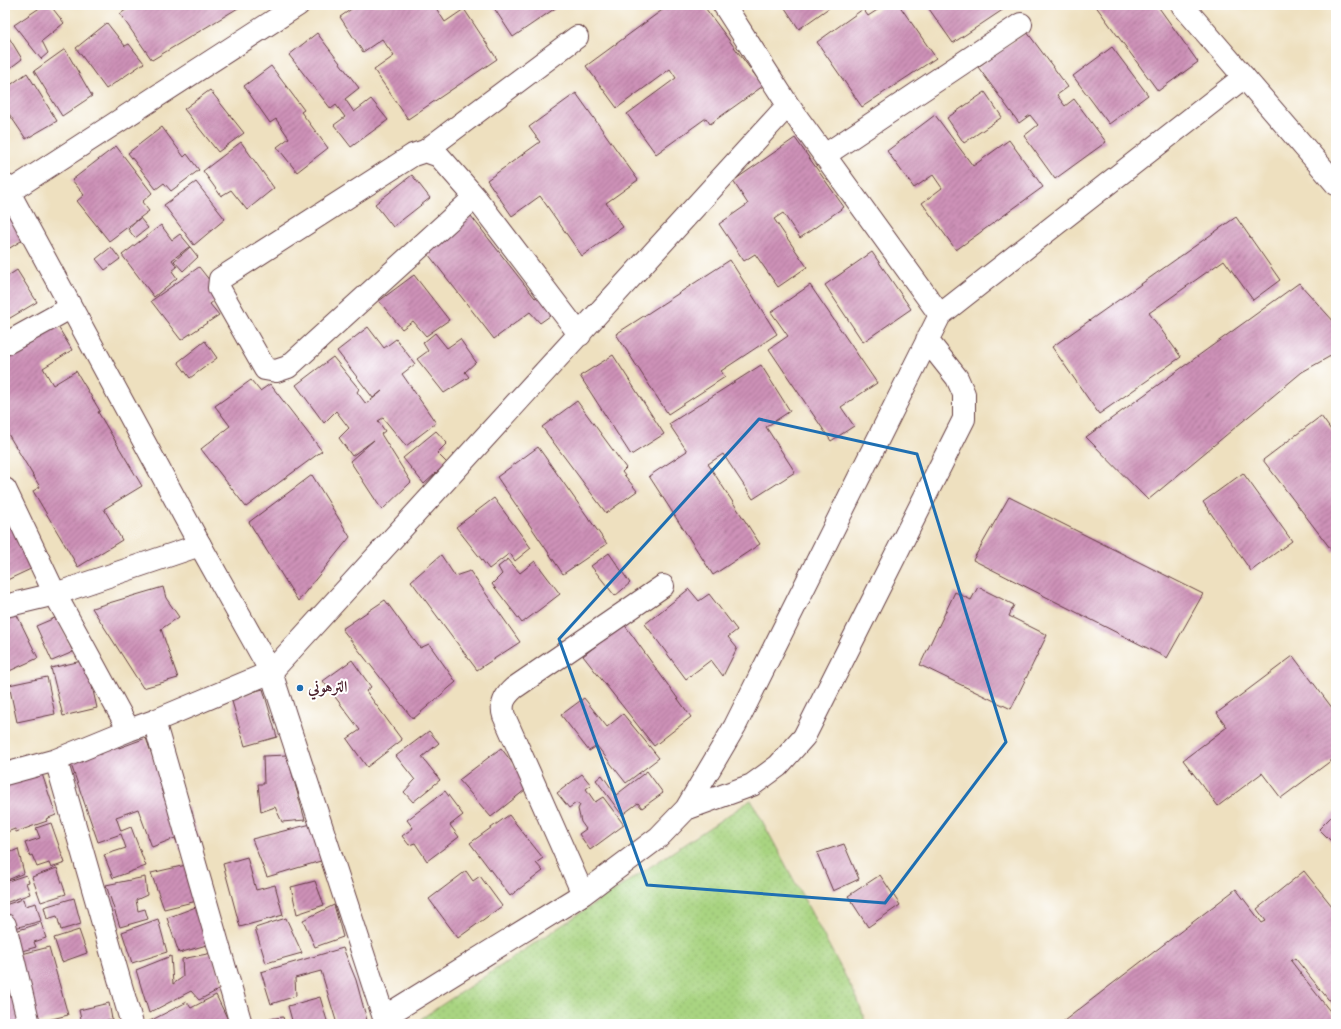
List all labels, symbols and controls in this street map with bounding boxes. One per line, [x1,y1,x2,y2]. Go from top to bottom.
place label: الترهوني [307,679,348,700]
marker: الترهوني [295,683,305,693]

